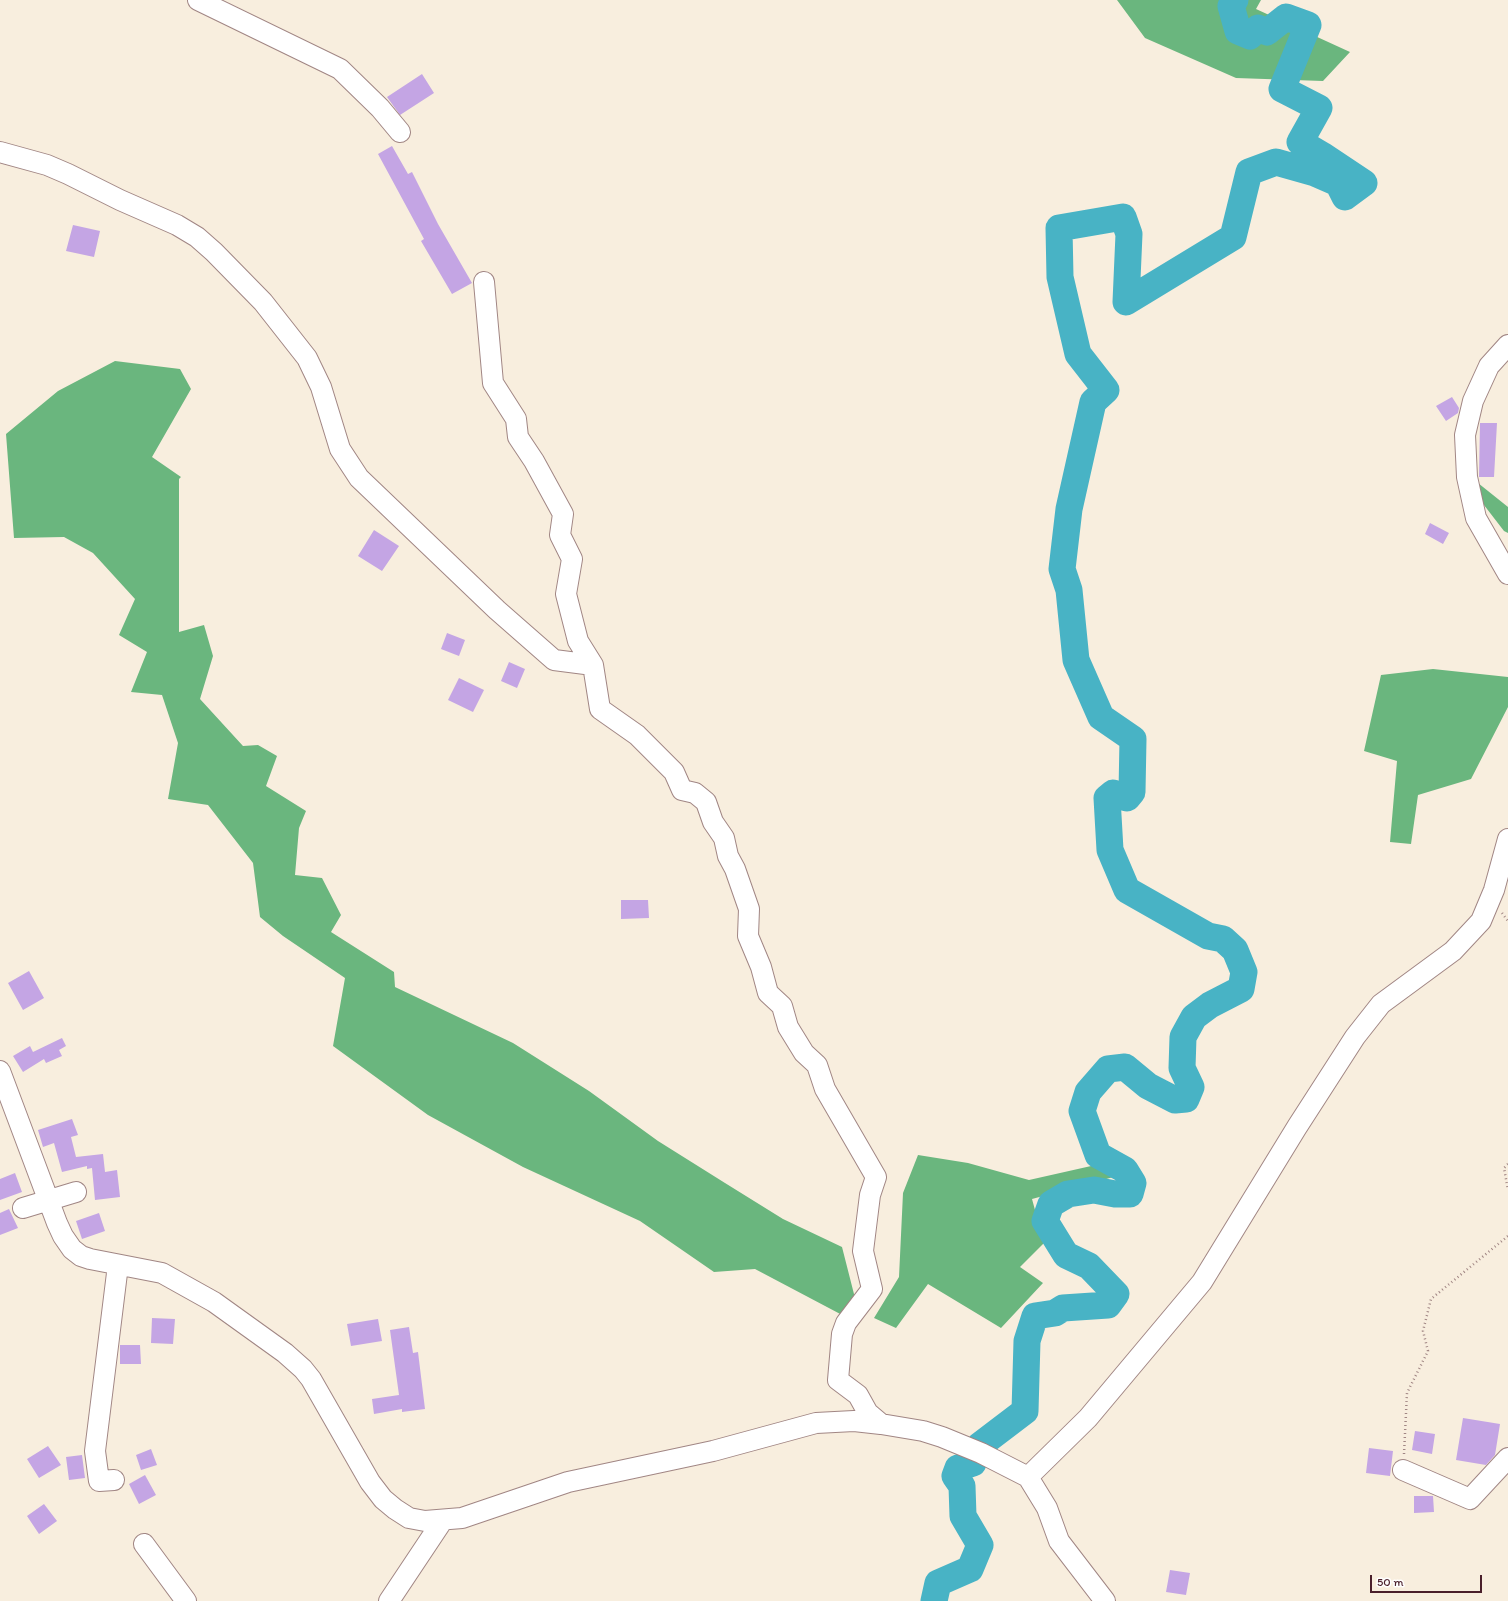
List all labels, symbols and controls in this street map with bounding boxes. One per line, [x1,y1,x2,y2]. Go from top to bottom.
scale bar [1372,1567,1484,1593]
text: 50 m [1377,1575,1403,1589]

